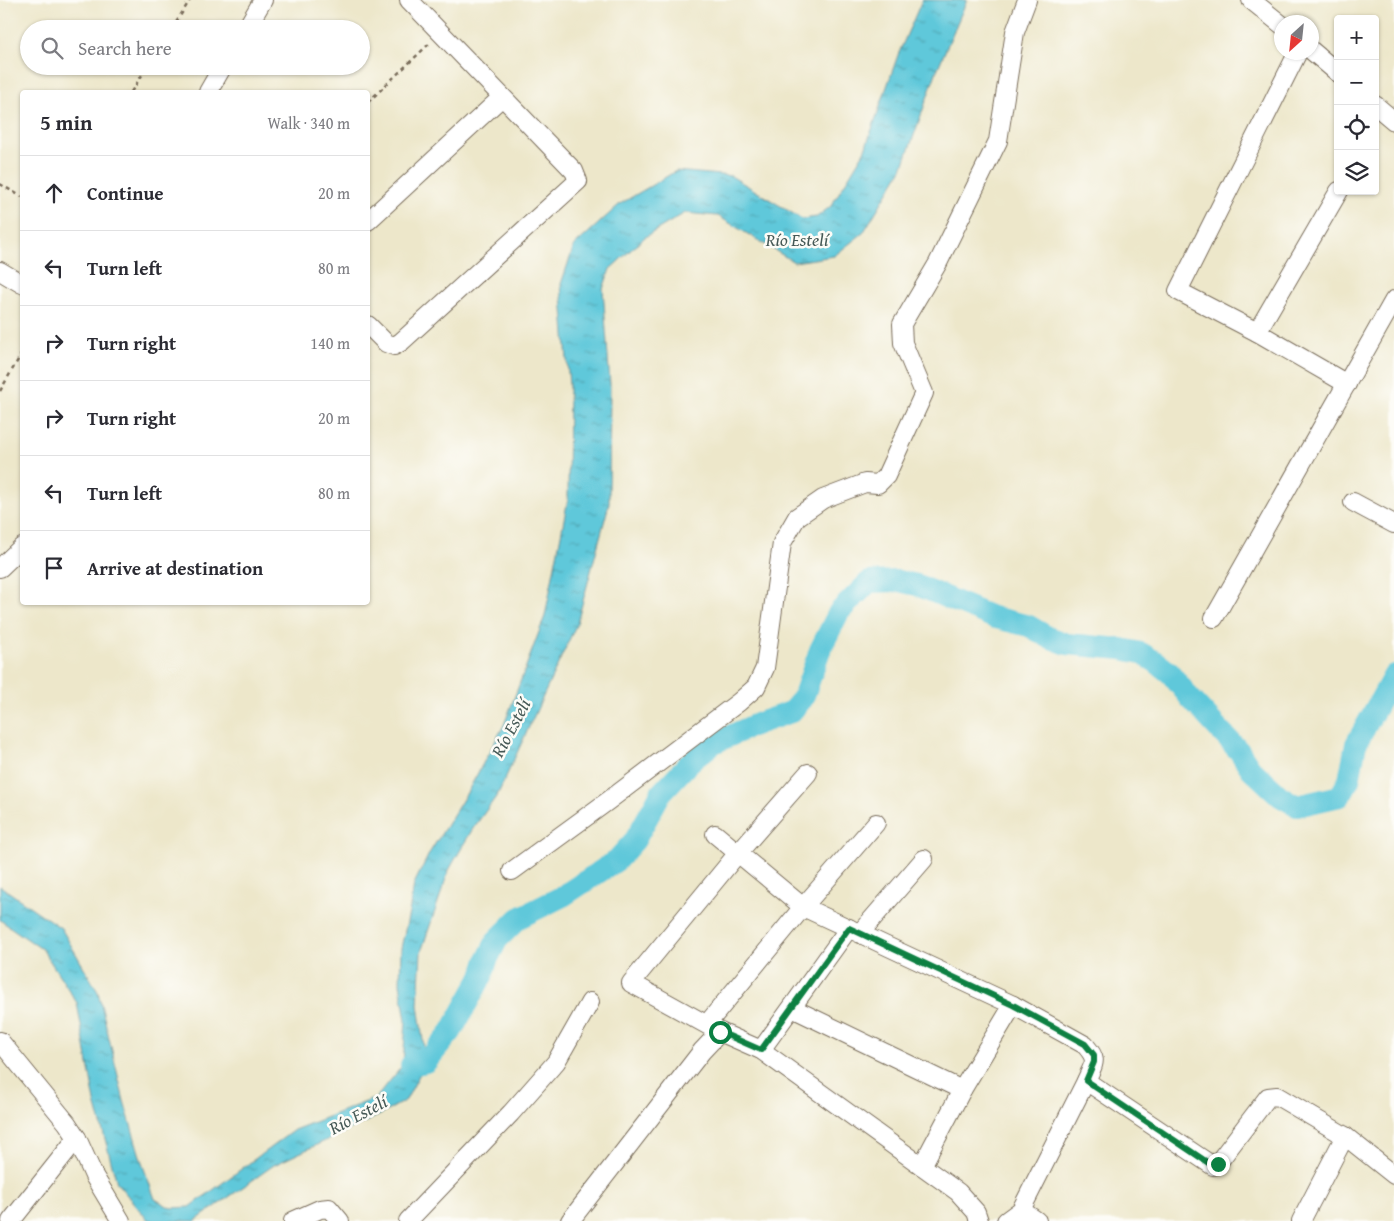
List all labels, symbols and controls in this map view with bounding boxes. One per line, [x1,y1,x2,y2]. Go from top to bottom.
north arrow [1274,15,1319,60]
map controls [1334,15,1379,195]
button: + [1334,15,1379,60]
search box [20,20,370,75]
icon: search [38,34,66,62]
text: Search here [78,34,172,62]
button: − [1334,60,1379,105]
button: locate [1334,105,1379,150]
text: 5 min [40,107,92,138]
text: Walk · 340 m [267,111,350,135]
button: layers [1334,150,1379,195]
icon: ahead [40,179,68,207]
text: Continue [87,179,164,207]
text: 20 m [318,181,350,205]
water label: Río Estelí [765,226,831,253]
icon: left [40,254,68,282]
text: Turn left [87,254,162,282]
text: 80 m [318,256,350,280]
icon: right [40,329,68,357]
text: Turn right [87,329,176,357]
text: 140 m [310,331,350,355]
icon: right [40,404,68,432]
text: Turn right [87,404,176,432]
text: 20 m [318,406,350,430]
icon: left [40,479,68,507]
text: Turn left [87,479,162,507]
text: 80 m [318,481,350,505]
icon: arrive [40,554,68,582]
text: Arrive at destination [87,554,263,582]
water label: Río Estelí [483,692,538,763]
route start [709,1021,732,1044]
water label: Río Estelí [323,1087,394,1142]
route end [1207,1153,1230,1176]

